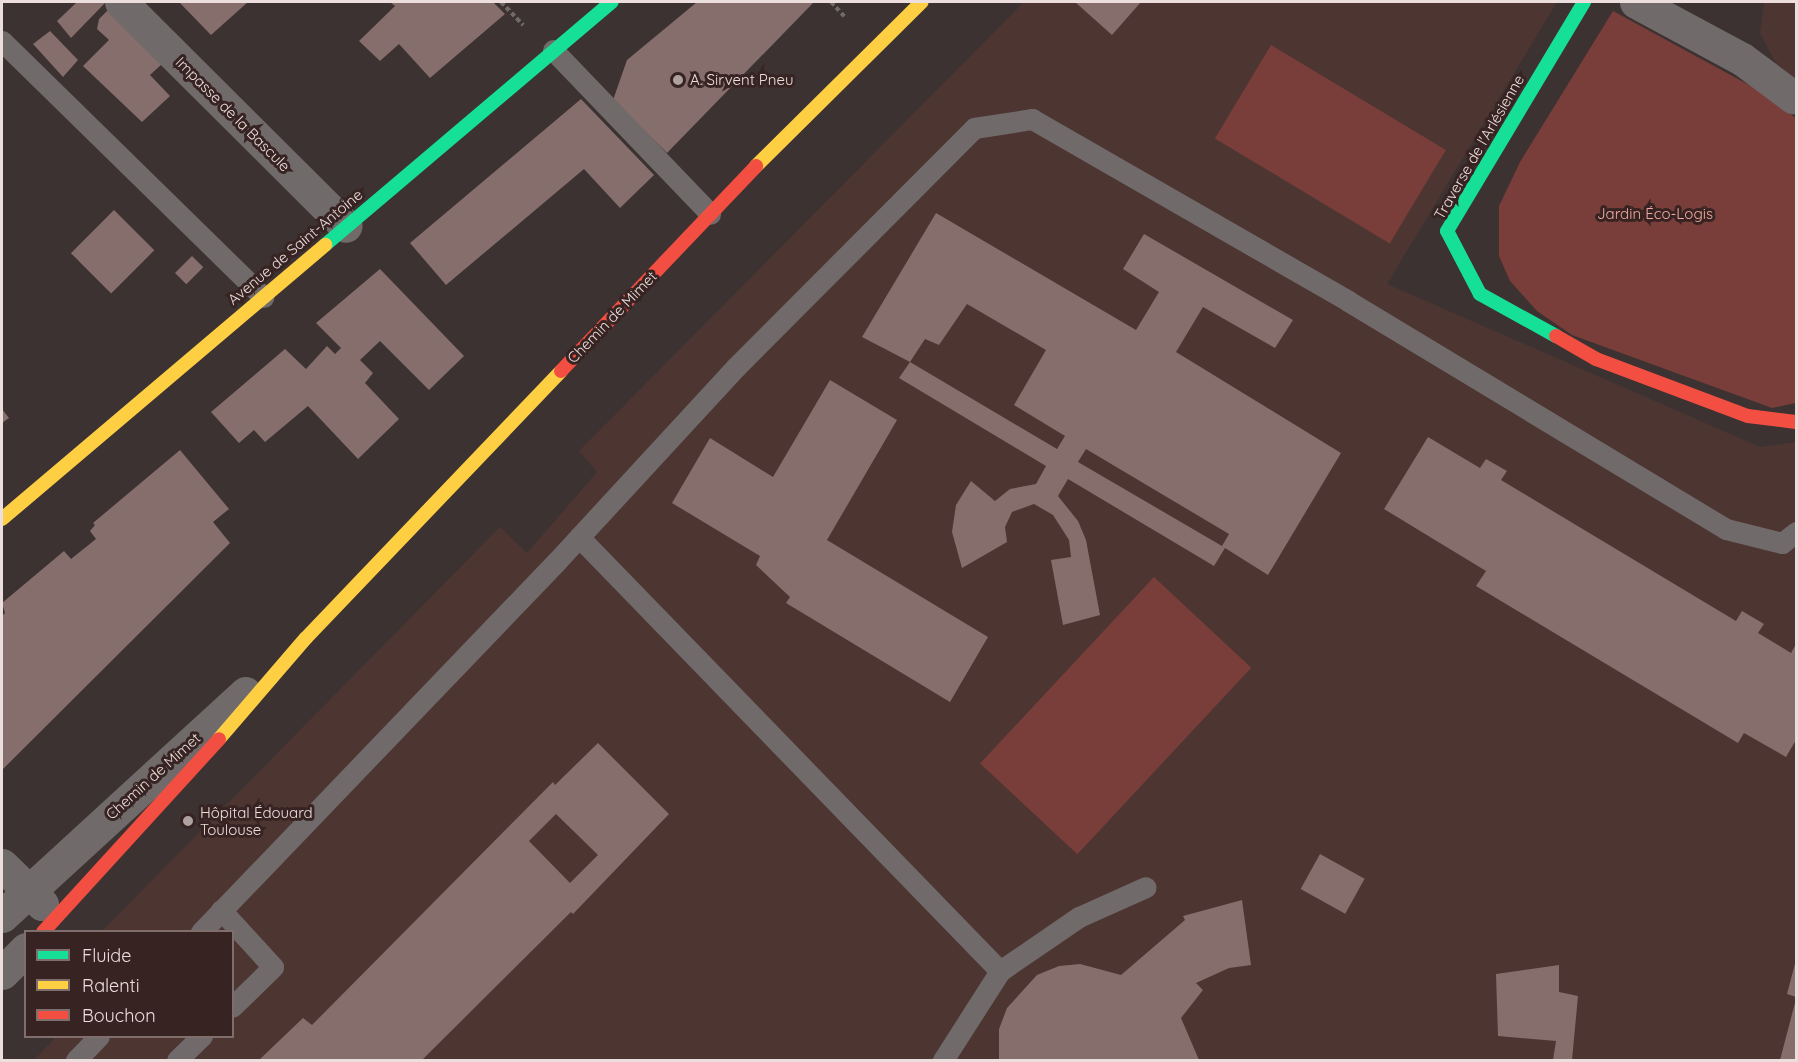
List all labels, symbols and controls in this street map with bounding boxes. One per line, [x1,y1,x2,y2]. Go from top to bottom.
street label: Impasse de la Bascule [172,53,294,175]
place label: A. Sirvent Pneu [690,71,793,89]
street label: Traverse de l'Arlésienne [1430,71,1528,223]
marker: A. Sirvent Pneu [671,73,685,87]
street label: Avenue de Saint-Antoine [224,185,366,309]
park label: Jardin Éco-Logis [1597,205,1713,223]
street label: Chemin de Mimet [564,267,660,367]
street label: Chemin de Mimet [102,729,204,823]
place label: Hôpital Édouard Toulouse [200,803,313,838]
marker: Hôpital Édouard Toulouse [181,814,195,828]
legend [24,930,234,1038]
text: Fluide [82,944,131,967]
text: Ralenti [82,974,140,997]
text: Bouchon [82,1004,156,1027]

